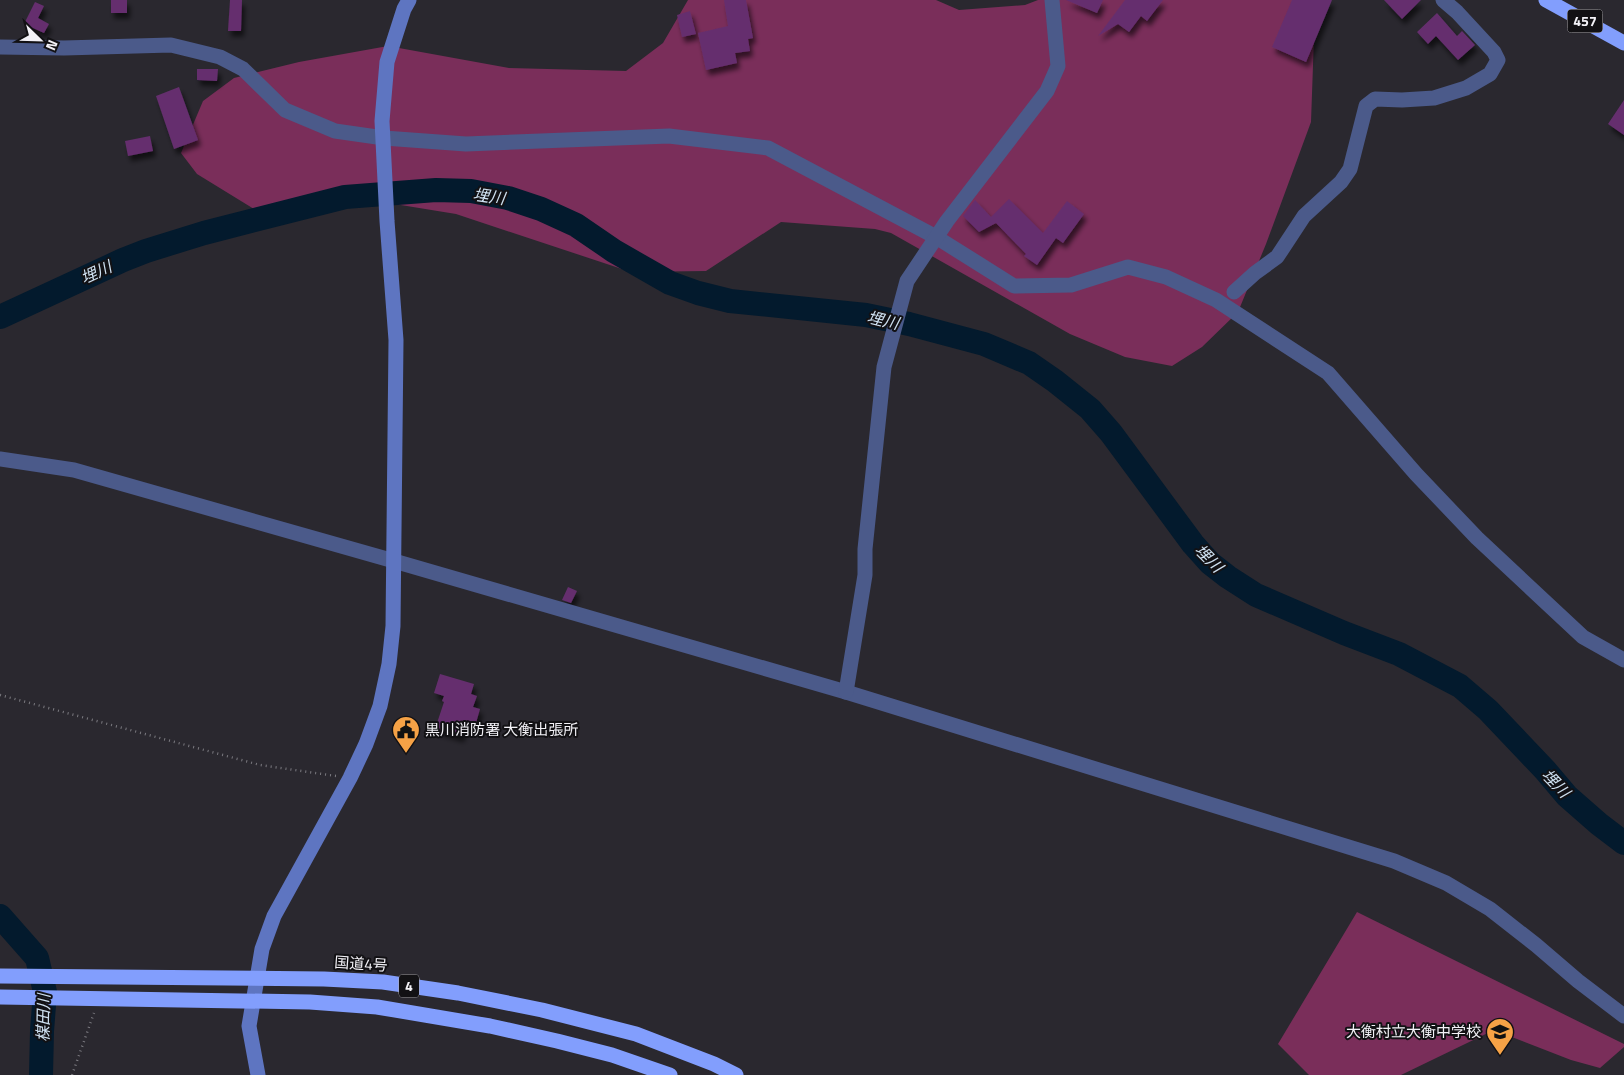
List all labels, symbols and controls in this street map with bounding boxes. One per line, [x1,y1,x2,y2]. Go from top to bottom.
road number: 457 [1568,10,1602,32]
north arrow [15,15,65,65]
text: N [41,37,64,54]
water label: 埋川 [471,182,508,210]
water label: 埋川 [76,254,117,290]
water label: 埋川 [865,305,903,336]
water label: 埋川 [1189,538,1230,579]
public building icon: 黒川消防署 大衡出張所 [391,715,421,754]
place label: 黒川消防署 大衡出張所 [425,718,578,741]
water label: 埋川 [1536,763,1577,804]
street label: 国道4号 [334,950,388,977]
road number: 4 [399,974,419,998]
water label: 楳田川 [31,992,55,1042]
school or university icon: 大衡村立大衡中学校 [1485,1017,1515,1056]
place label: 大衡村立大衡中学校 [1346,1020,1481,1043]

